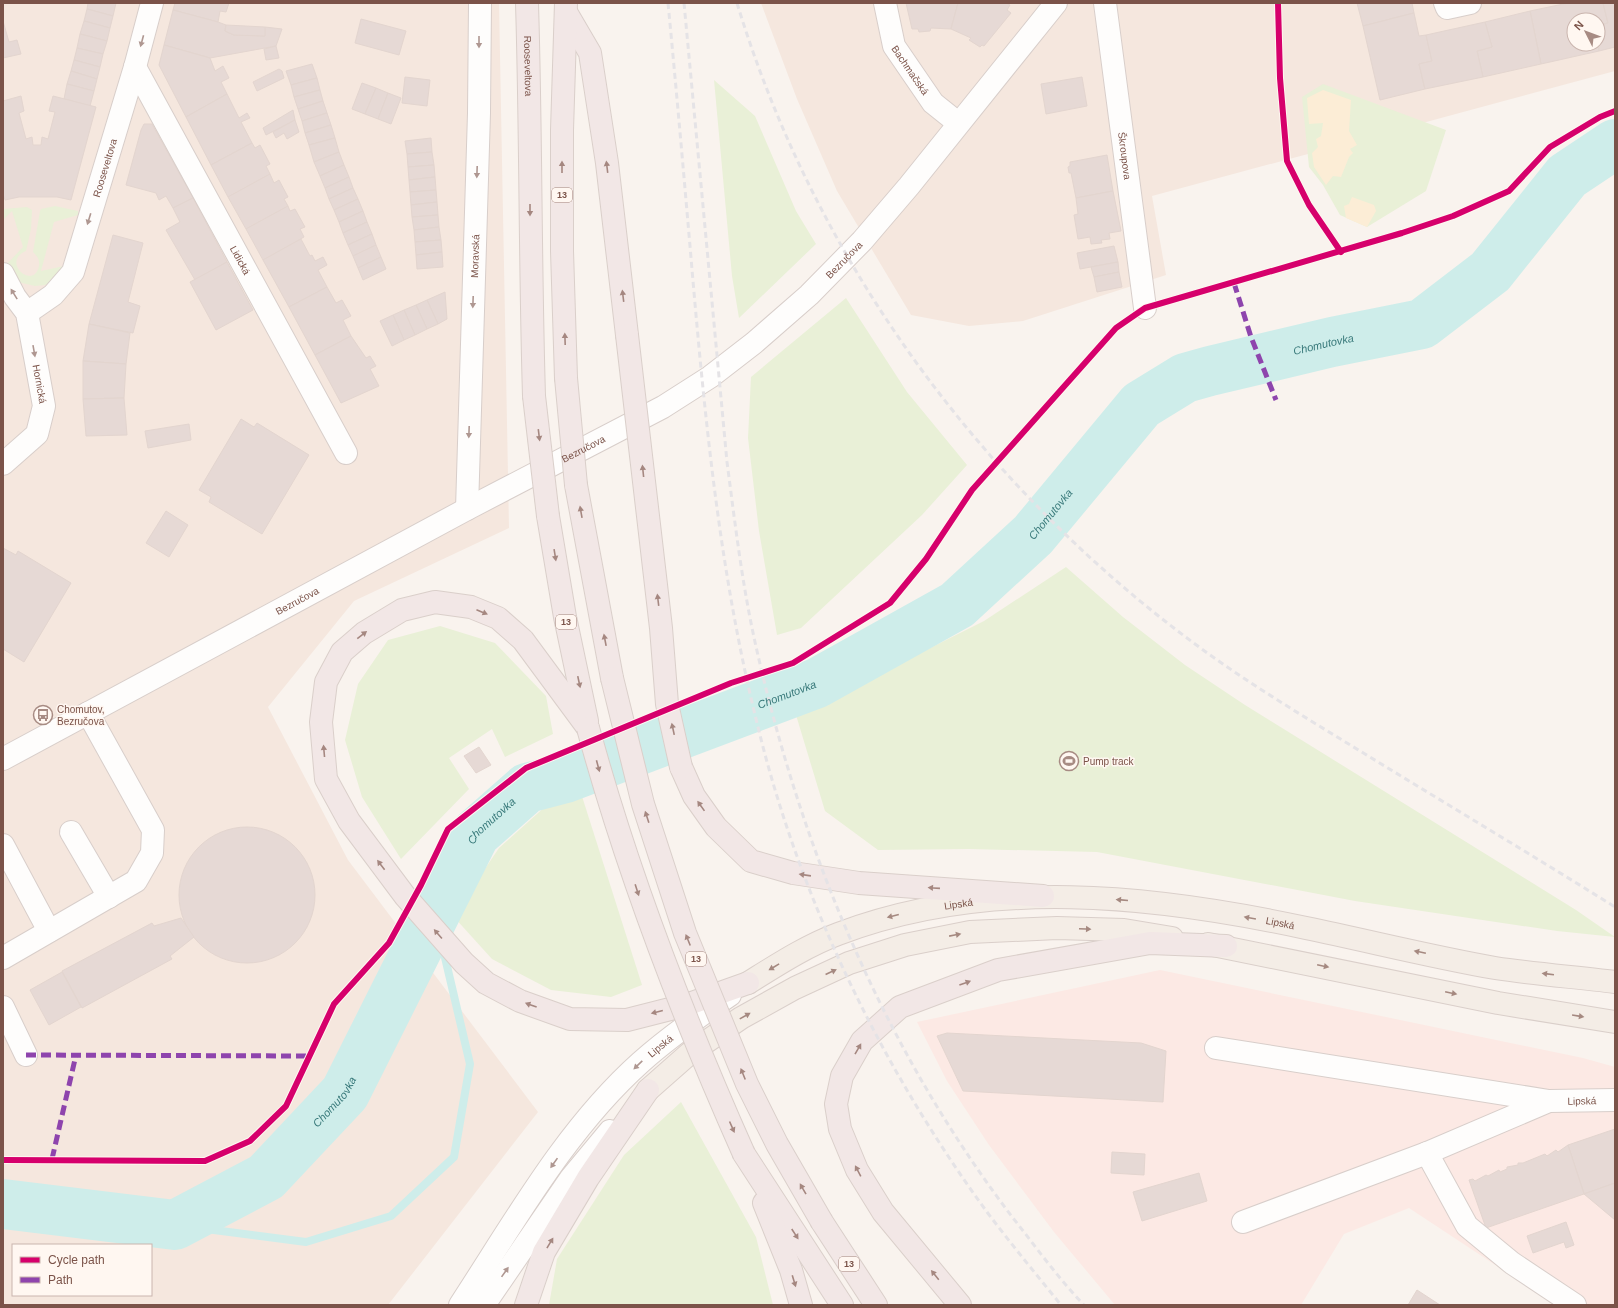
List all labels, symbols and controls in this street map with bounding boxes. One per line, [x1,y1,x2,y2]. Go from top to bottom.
north arrow [1566,12,1606,52]
text: N [1571,18,1586,32]
one-way arrow [139,35,145,47]
one-way arrow [476,36,482,49]
street label: Rooseveltova [522,36,535,97]
street label: Bachmačská [890,43,931,97]
street label: Škroupova [1116,131,1134,181]
street label: Rooseveltova [90,137,119,198]
one-way arrow [559,160,565,173]
one-way arrow [604,161,610,173]
one-way arrow [474,166,480,179]
road number: 13 [552,188,572,202]
one-way arrow [527,204,533,217]
one-way arrow [86,213,92,225]
street label: Moravská [469,234,481,278]
street label: Bezručova [823,239,865,280]
street label: Lidická [228,244,253,277]
one-way arrow [10,288,17,300]
one-way arrow [619,290,626,302]
one-way arrow [470,296,476,309]
one-way arrow [562,332,568,345]
water label: Chomutovka [1292,332,1355,357]
one-way arrow [31,345,37,357]
street label: Hornická [31,363,49,405]
one-way arrow [466,426,473,438]
one-way arrow [536,429,542,441]
street label: Bezručova [560,433,607,464]
one-way arrow [639,465,646,477]
water label: Chomutovka [1026,487,1075,542]
one-way arrow [578,506,584,518]
one-way arrow [552,548,558,561]
street label: Bezručova [274,584,321,617]
one-way arrow [655,594,661,606]
one-way arrow [477,609,489,615]
road number: 13 [556,615,576,629]
one-way arrow [356,631,367,639]
one-way arrow [602,634,608,646]
one-way arrow [576,676,582,688]
water label: Chomutovka [756,678,818,711]
bus stop icon: Chomutov, Bezručova [32,704,54,726]
place label: Chomutov, Bezručova [57,704,105,727]
one-way arrow [669,723,675,735]
one-way arrow [320,745,327,757]
sports icon: Pump track [1058,750,1080,772]
place label: Pump track [1083,756,1135,767]
one-way arrow [596,759,602,772]
water label: Chomutovka [465,795,518,846]
one-way arrow [697,801,705,812]
one-way arrow [644,811,650,823]
one-way arrow [377,859,386,870]
one-way arrow [799,872,811,878]
one-way arrow [635,884,641,896]
one-way arrow [928,885,940,892]
street label: Lipská [943,896,974,911]
one-way arrow [1116,896,1128,903]
one-way arrow [887,913,899,919]
one-way arrow [1244,914,1257,920]
street label: Lipská [1265,914,1296,931]
one-way arrow [1079,926,1092,932]
one-way arrow [433,929,442,939]
one-way arrow [949,932,961,938]
one-way arrow [685,934,691,946]
one-way arrow [1414,948,1427,954]
road number: 13 [686,952,706,966]
one-way arrow [768,963,780,970]
one-way arrow [1317,964,1329,970]
one-way arrow [825,969,836,975]
one-way arrow [1542,971,1555,977]
one-way arrow [960,979,972,985]
one-way arrow [1444,990,1457,996]
one-way arrow [524,1001,536,1007]
one-way arrow [651,1009,663,1015]
one-way arrow [739,1012,751,1019]
one-way arrow [1572,1013,1584,1019]
street label: Lipská [645,1032,675,1059]
one-way arrow [854,1044,861,1055]
one-way arrow [633,1060,643,1070]
one-way arrow [739,1067,745,1079]
water label: Chomutovka [310,1075,358,1129]
street label: Lipská [1567,1095,1597,1106]
one-way arrow [729,1122,735,1133]
one-way arrow [550,1158,558,1169]
one-way arrow [855,1165,861,1176]
one-way arrow [799,1183,806,1195]
one-way arrow [791,1228,799,1239]
one-way arrow [546,1238,554,1248]
legend [12,1244,152,1296]
text: Cycle path [48,1253,105,1267]
road number: 13 [839,1257,859,1271]
one-way arrow [501,1267,509,1277]
one-way arrow [930,1269,939,1280]
text: Path [48,1273,73,1287]
one-way arrow [791,1275,797,1287]

